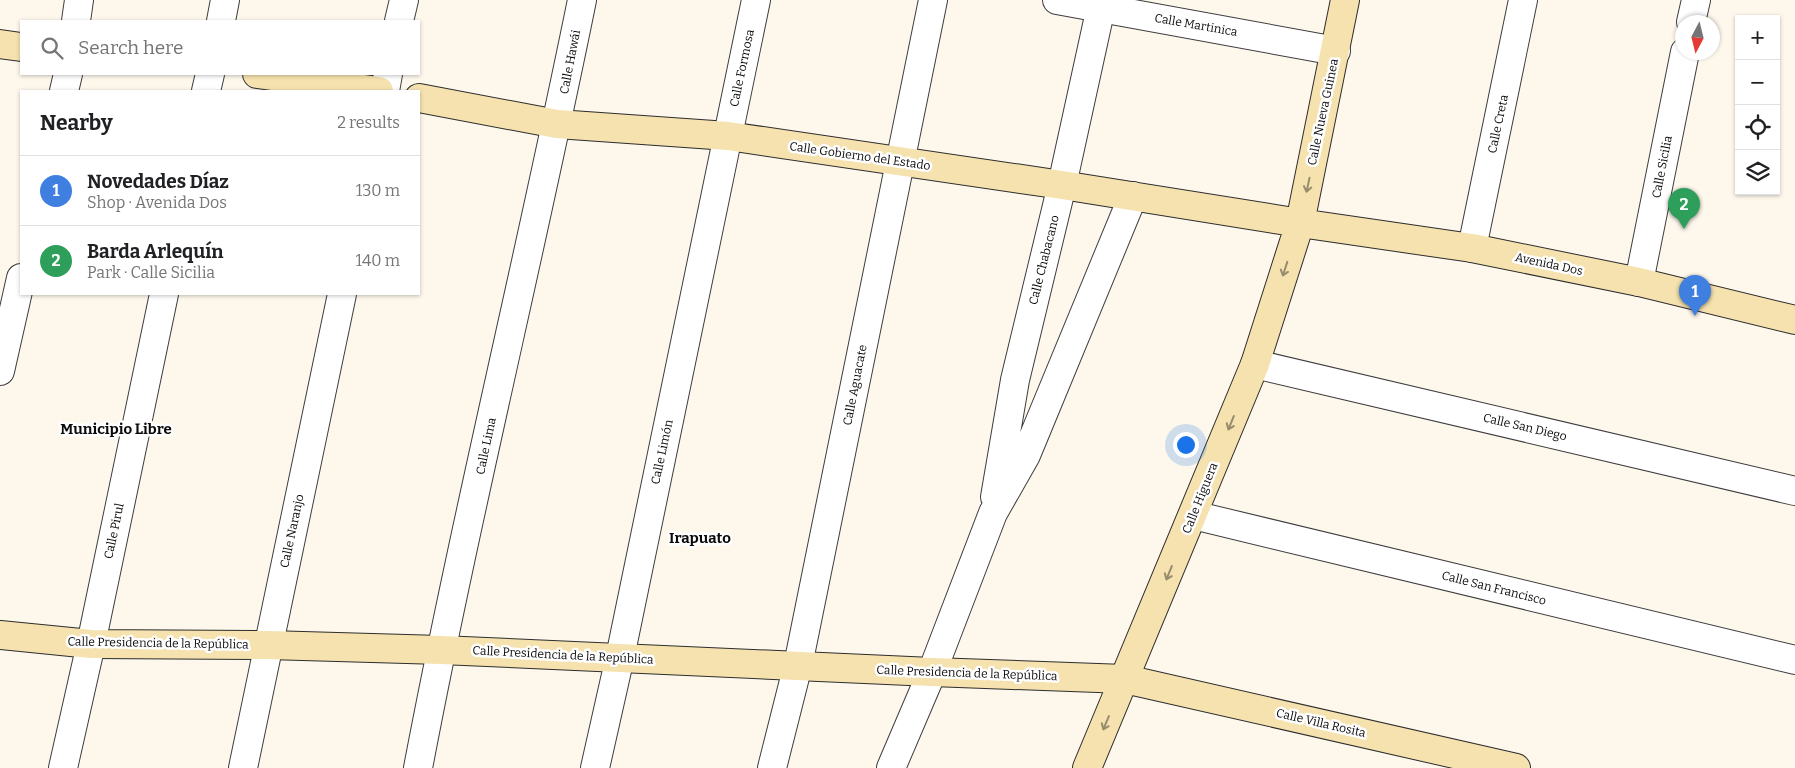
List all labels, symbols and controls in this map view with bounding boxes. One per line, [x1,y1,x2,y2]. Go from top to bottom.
street label: Calle Martinica [1153,11,1239,39]
north arrow [1675,15,1720,60]
map controls [1735,15,1780,195]
button: + [1735,15,1780,60]
search box [20,20,420,75]
street label: Calle Hawái [557,28,583,95]
street label: Calle Formosa [727,28,757,108]
icon: search [38,34,66,62]
text: Search here [78,36,183,59]
street label: Calle Nueva Guinea [1305,57,1341,167]
button: − [1735,60,1780,105]
street label: Calle Creta [1485,93,1511,155]
button: locate [1735,105,1780,150]
text: Nearby [40,110,113,136]
text: 2 results [337,113,400,132]
street label: Calle Sicilia [1649,134,1675,199]
street label: Calle Gobierno del Estado [789,139,931,173]
button: layers [1735,150,1780,195]
text: Novedades Díaz [87,170,229,193]
one-way arrow [1303,177,1312,193]
text: 1 [53,181,59,200]
text: 130 m [356,181,400,200]
pin: 2 [1668,188,1700,229]
text: Shop · Avenida Dos [87,193,227,212]
street label: Calle Chabacano [1026,214,1062,306]
text: Barda Arlequín [87,240,224,263]
street label: Avenida Dos [1514,250,1584,278]
text: 2 [51,251,61,270]
text: 140 m [355,251,400,270]
one-way arrow [1280,261,1289,277]
text: Park · Calle Sicilia [87,263,215,282]
pin: 1 [1679,275,1711,316]
street label: Calle Aguacate [840,343,870,427]
street label: Calle San Diego [1482,411,1568,443]
one-way arrow [1225,415,1234,430]
street label: Calle Lima [473,416,499,476]
street label: Calle Limón [648,418,676,486]
district label: Municipio Libre [60,420,172,438]
your location [1173,432,1199,458]
street label: Calle Higuera [1179,460,1221,536]
street label: Calle Naranjo [277,493,307,569]
street label: Calle Pirul [101,501,127,560]
district label: Irapuato [669,529,731,547]
one-way arrow [1164,565,1173,580]
street label: Calle San Francisco [1440,568,1548,608]
street label: Calle Presidencia de la República [67,634,249,652]
street label: Calle Presidencia de la República [472,643,654,667]
street label: Calle Presidencia de la República [876,663,1058,683]
street label: Calle Villa Rosita [1275,706,1368,740]
one-way arrow [1101,715,1111,730]

